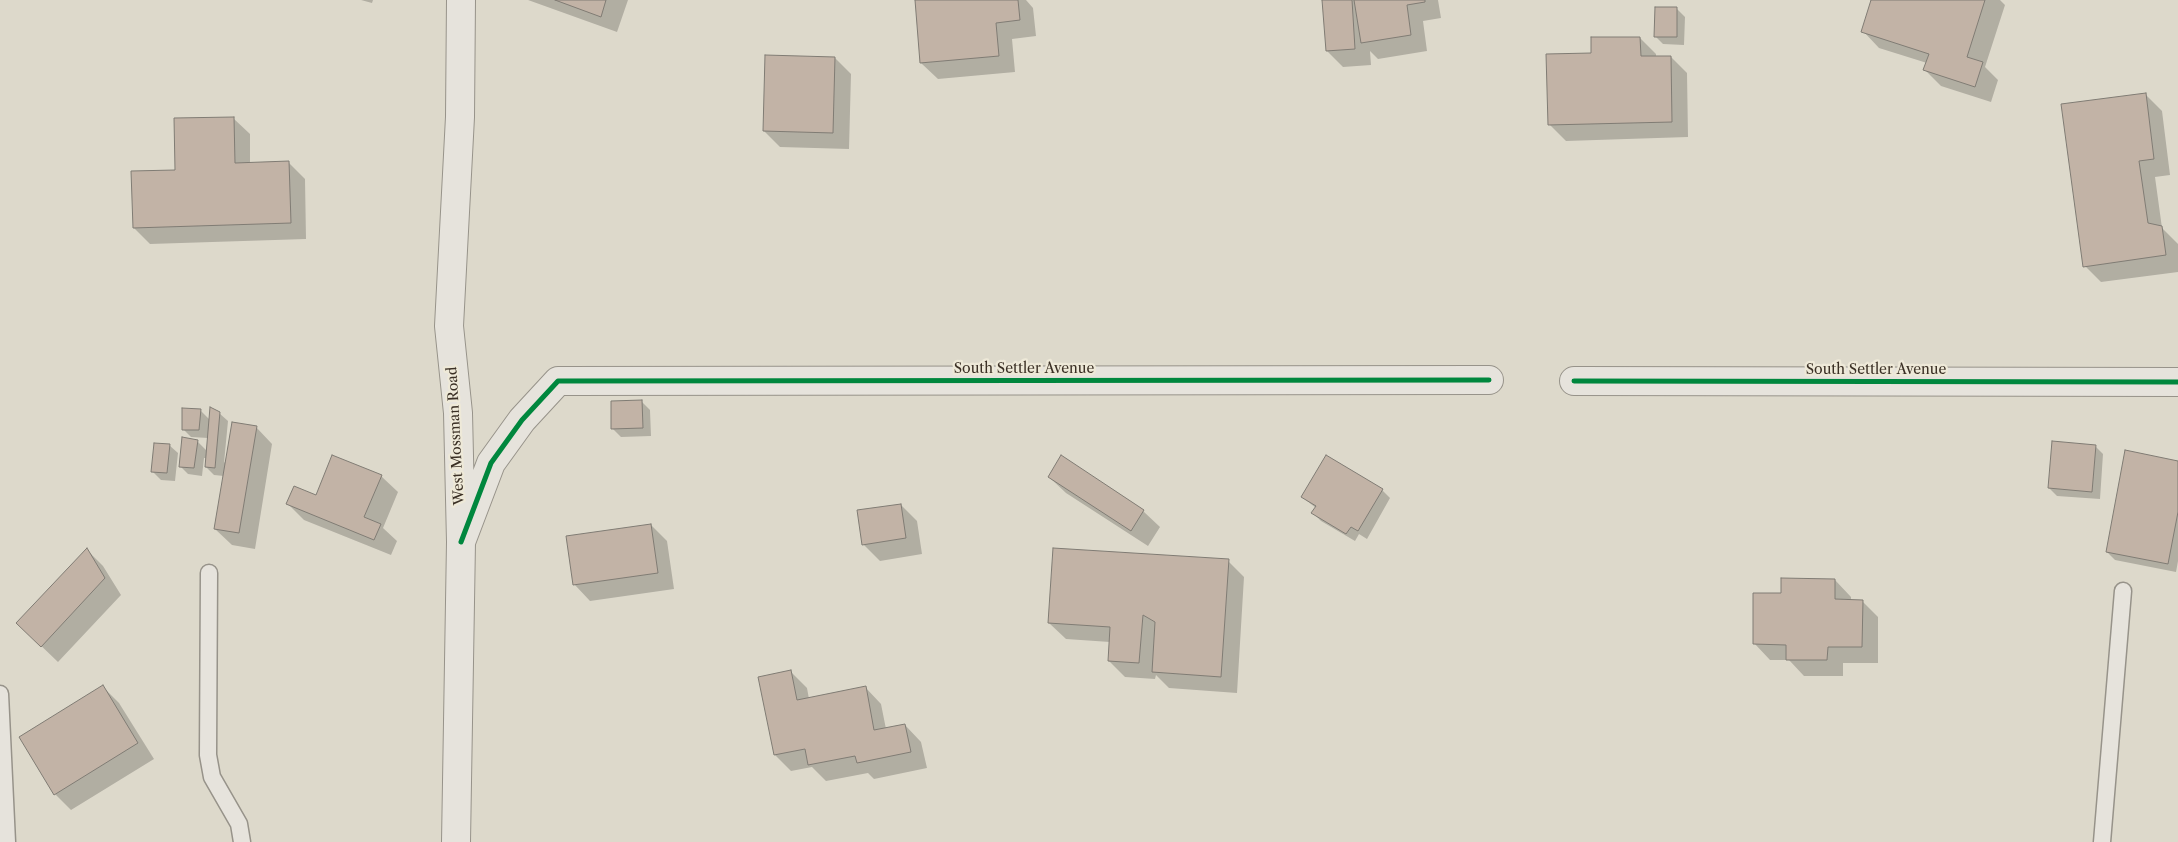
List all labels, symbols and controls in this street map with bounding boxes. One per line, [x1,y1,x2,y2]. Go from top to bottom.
street label: South Settler Avenue [954,361,1094,377]
street label: South Settler Avenue [1806,362,1946,378]
street label: West Mossman Road [444,366,468,506]

